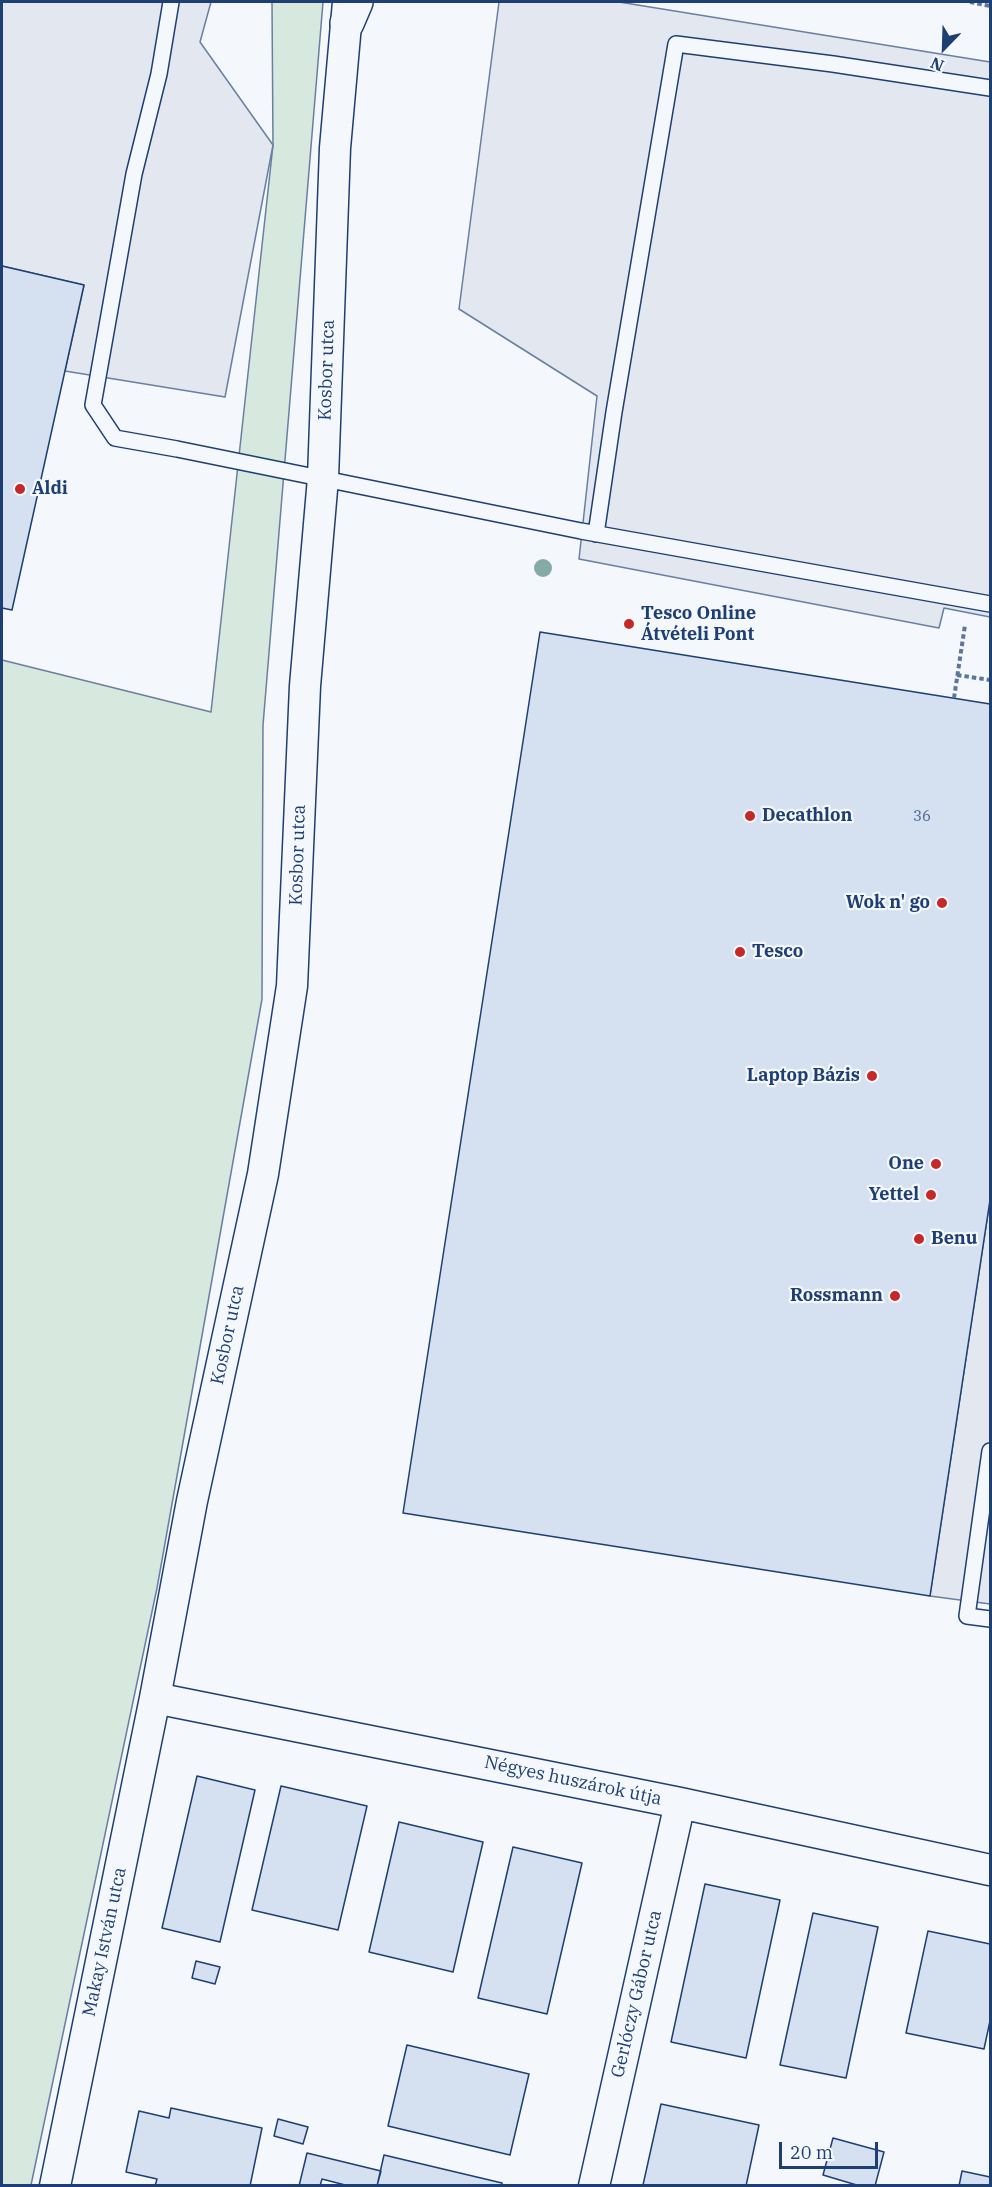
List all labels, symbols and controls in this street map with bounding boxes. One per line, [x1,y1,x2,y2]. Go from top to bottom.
north arrow [914,18,974,78]
text: N [927,53,947,76]
street label: Kosbor utca [314,319,340,421]
place label: Aldi [32,478,68,500]
marker: Aldi [13,482,27,496]
place label: Tesco Online Átvételi Pont [641,603,756,646]
marker: Tesco Online Átvételi Pont [622,617,636,631]
street label: Kosbor utca [285,804,311,906]
place label: Decathlon [762,805,852,827]
house number: 36 [913,808,931,826]
marker: Decathlon [743,809,757,823]
place label: Wok n' go [846,892,930,914]
marker: Wok n' go [935,896,949,910]
place label: Tesco [752,941,803,963]
marker: Tesco [733,945,747,959]
place label: Laptop Bázis [747,1065,860,1087]
marker: Laptop Bázis [865,1069,879,1083]
place label: One [888,1153,924,1175]
marker: One [929,1157,943,1171]
place label: Yettel [869,1184,919,1206]
marker: Yettel [924,1188,938,1202]
place label: Benu [931,1228,977,1250]
marker: Benu [912,1232,926,1246]
street label: Kosbor utca [207,1283,249,1387]
place label: Rossmann [790,1285,883,1307]
marker: Rossmann [888,1289,902,1303]
street label: Négyes huszárok útja [482,1752,664,1810]
street label: Makay István utca [79,1865,131,2019]
street label: Gerlóczy Gábor utca [607,1908,667,2080]
scale bar [782,2130,881,2168]
text: 20 m [790,2141,833,2164]

